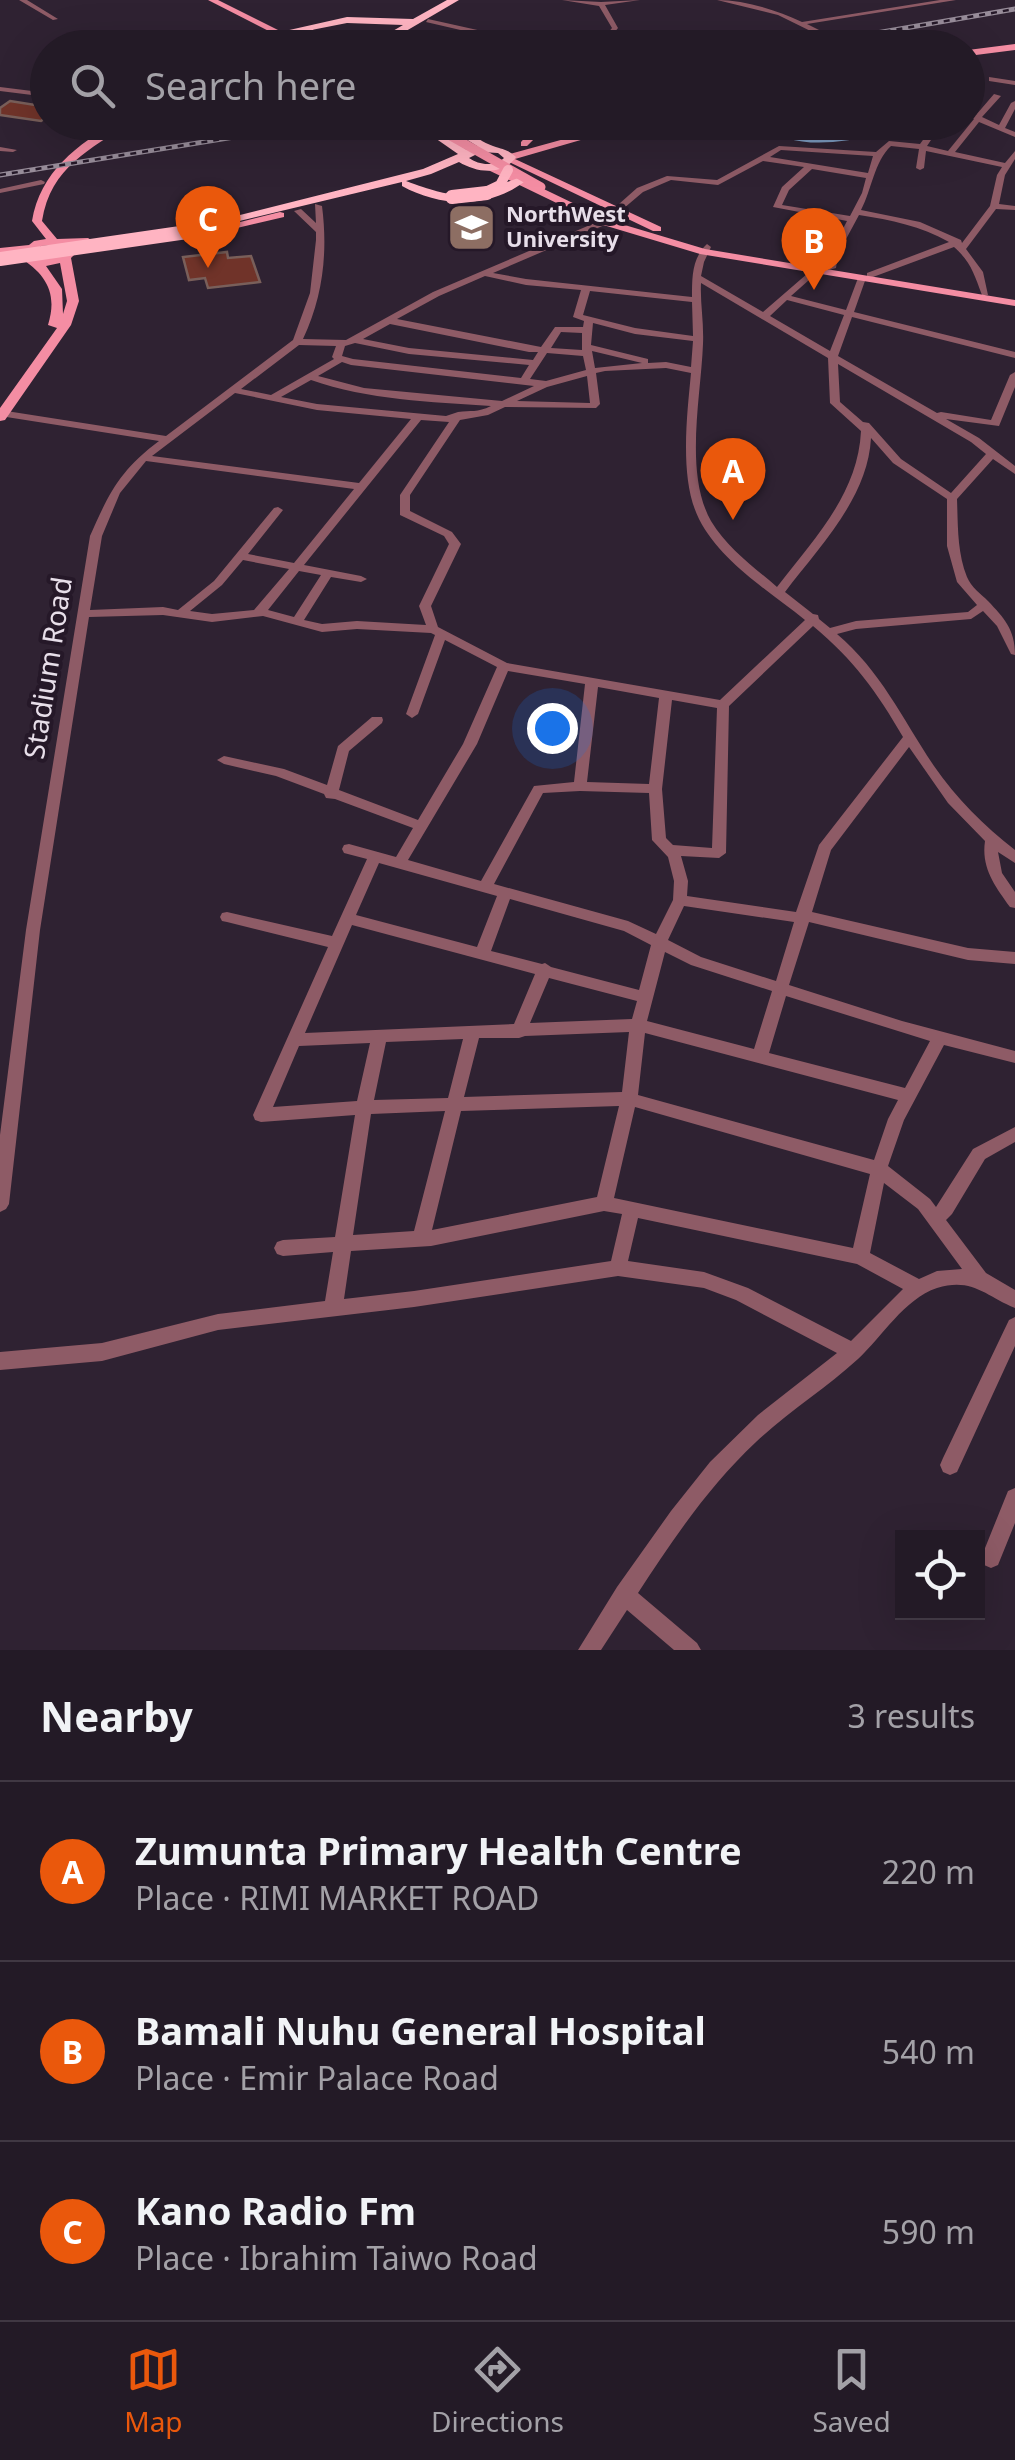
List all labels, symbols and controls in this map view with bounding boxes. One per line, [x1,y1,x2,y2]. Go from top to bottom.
search box [30,30,985,140]
icon: search [65,58,120,113]
text: Search here [145,59,356,111]
pin: C [176,186,240,268]
place label: NorthWest University [506,198,626,253]
school or university icon: NorthWest University [445,201,497,253]
pin: B [782,208,846,290]
pin: A [700,438,766,520]
street label: Stadium Road [14,574,80,762]
your location [527,703,578,754]
map controls [895,1530,985,1620]
button: locate [895,1530,985,1620]
text: Nearby [40,1687,193,1744]
text: 3 results [848,1694,975,1737]
text: Zumunta Primary Health Centre [135,1824,742,1876]
text: A [61,1850,84,1893]
text: 220 m [882,1850,975,1893]
text: Place · RIMI MARKET ROAD [135,1876,539,1919]
text: Bamali Nuhu General Hospital [135,2004,706,2056]
text: B [62,2030,83,2073]
text: 540 m [882,2030,975,2073]
text: Place · Emir Palace Road [135,2056,499,2099]
text: Kano Radio Fm [135,2184,416,2236]
text: C [62,2210,83,2253]
text: 590 m [882,2210,975,2253]
text: Place · Ibrahim Taiwo Road [135,2236,538,2279]
tab: Map [124,2342,183,2440]
tab: Directions [431,2342,564,2440]
tab: Saved [812,2342,891,2440]

